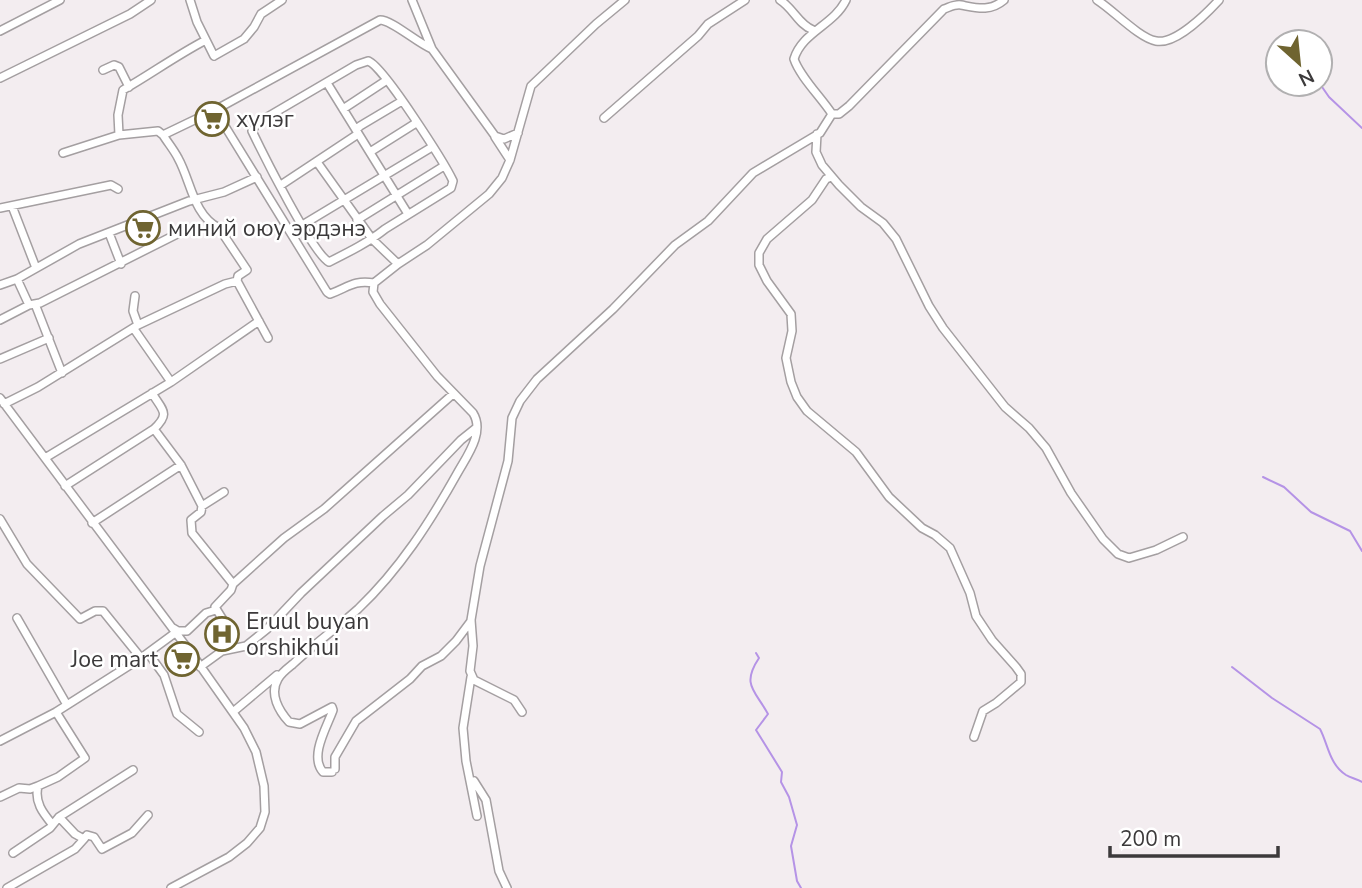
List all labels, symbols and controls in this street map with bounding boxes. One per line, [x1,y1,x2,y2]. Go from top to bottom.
north arrow [1264,28,1334,98]
text: N [1294,62,1319,92]
supermarket icon: хүлэг [193,100,231,138]
place label: хүлэг [236,104,294,135]
supermarket icon: миний оюу эрдэнэ [124,209,162,247]
place label: миний оюу эрдэнэ [168,213,366,244]
place label: Eruul buyan orshikhui [246,606,369,663]
hospital icon: Eruul buyan orshikhui [203,615,241,653]
supermarket icon: Joe mart [163,640,201,678]
place label: Joe mart [70,644,159,675]
scale bar [1110,814,1278,858]
text: 200 m [1120,825,1181,853]

